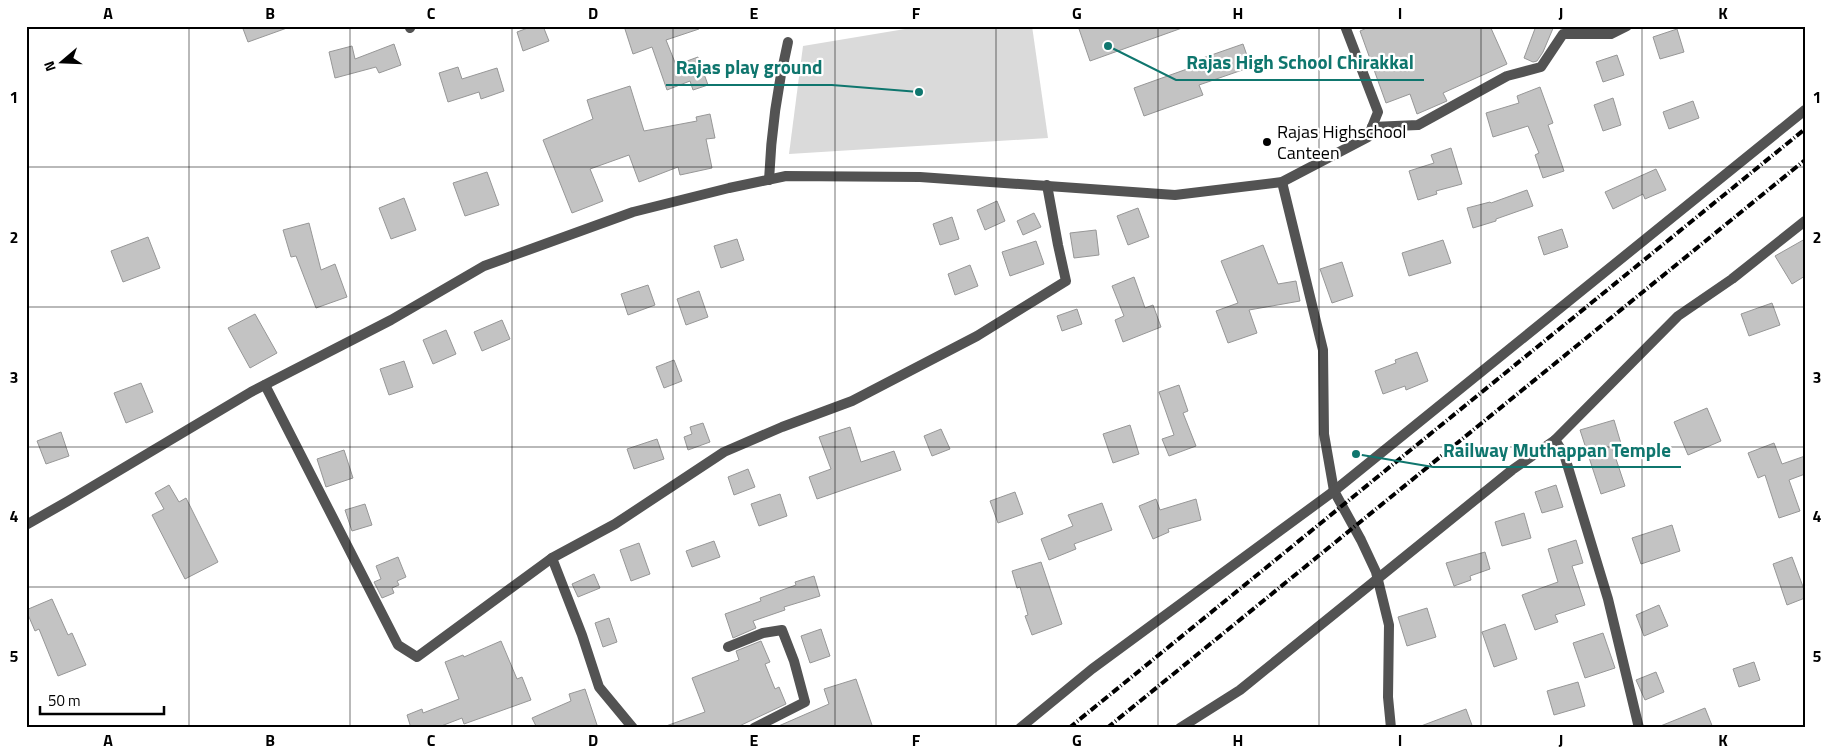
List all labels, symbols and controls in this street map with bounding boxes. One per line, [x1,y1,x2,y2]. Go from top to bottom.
text: A [103,1,113,25]
text: B [265,1,275,25]
text: C [427,1,436,25]
text: D [588,1,598,25]
text: E [750,1,759,25]
text: F [912,1,921,25]
text: G [1072,1,1082,25]
text: H [1233,1,1243,25]
text: I [1398,1,1402,25]
text: J [1559,1,1563,25]
text: K [1718,1,1728,25]
north arrow [38,38,88,88]
callout: Rajas High School Chirakkal [1176,46,1424,80]
text: Rajas High School Chirakkal [1186,47,1414,76]
callout: Rajas play ground [666,51,832,85]
text: Rajas play ground [676,52,822,81]
text: N [38,58,61,74]
text: 1 [10,85,18,109]
text: 1 [1813,85,1821,109]
place label: Rajas Highschool Canteen [1277,118,1406,166]
marker: Rajas Highschool Canteen [1261,136,1273,148]
text: 2 [10,225,18,249]
text: 2 [1813,225,1821,249]
text: 3 [10,365,18,389]
text: 3 [1813,365,1821,389]
callout: Railway Muthappan Temple [1433,433,1681,467]
text: Railway Muthappan Temple [1443,435,1671,464]
text: 4 [10,504,19,528]
text: 4 [1813,504,1822,528]
text: 5 [10,644,19,668]
text: 5 [1813,644,1822,668]
scale bar [40,684,164,716]
text: 50 m [48,689,81,712]
text: A [103,728,113,752]
text: B [265,728,275,752]
text: C [427,728,436,752]
text: D [588,728,598,752]
text: E [750,728,759,752]
text: F [912,728,921,752]
text: G [1072,728,1082,752]
text: H [1233,728,1243,752]
text: I [1398,728,1402,752]
text: J [1559,728,1563,752]
text: K [1718,728,1728,752]

